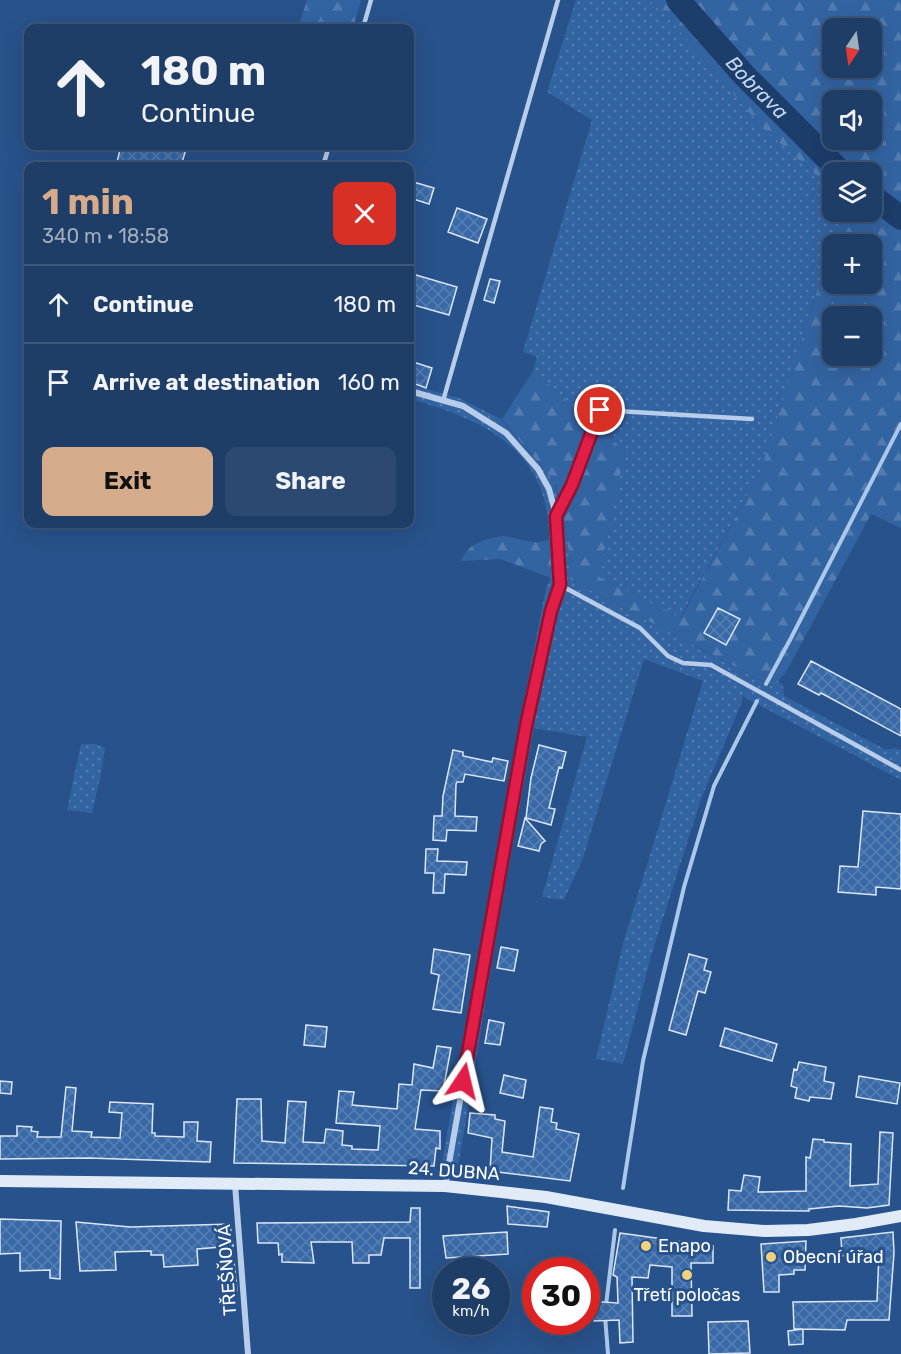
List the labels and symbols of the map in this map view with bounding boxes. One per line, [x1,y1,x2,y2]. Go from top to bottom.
north arrow [822,18,882,78]
water label: Bobrava [721,51,793,124]
pin [574,384,625,435]
position arrow [431,1049,495,1113]
street label: 24. DUBNA [407,1157,501,1185]
street label: TŘEŠŇOVÁ [213,1224,241,1316]
place label: Enapo [658,1235,711,1257]
marker: Enapo [639,1239,653,1253]
place label: Obecní úřad [783,1246,884,1268]
marker: Obecní úřad [764,1250,778,1264]
speed limit sign: 30 [522,1257,600,1335]
marker: Třetí poločas [680,1268,694,1282]
place label: Třetí poločas [634,1284,740,1306]

